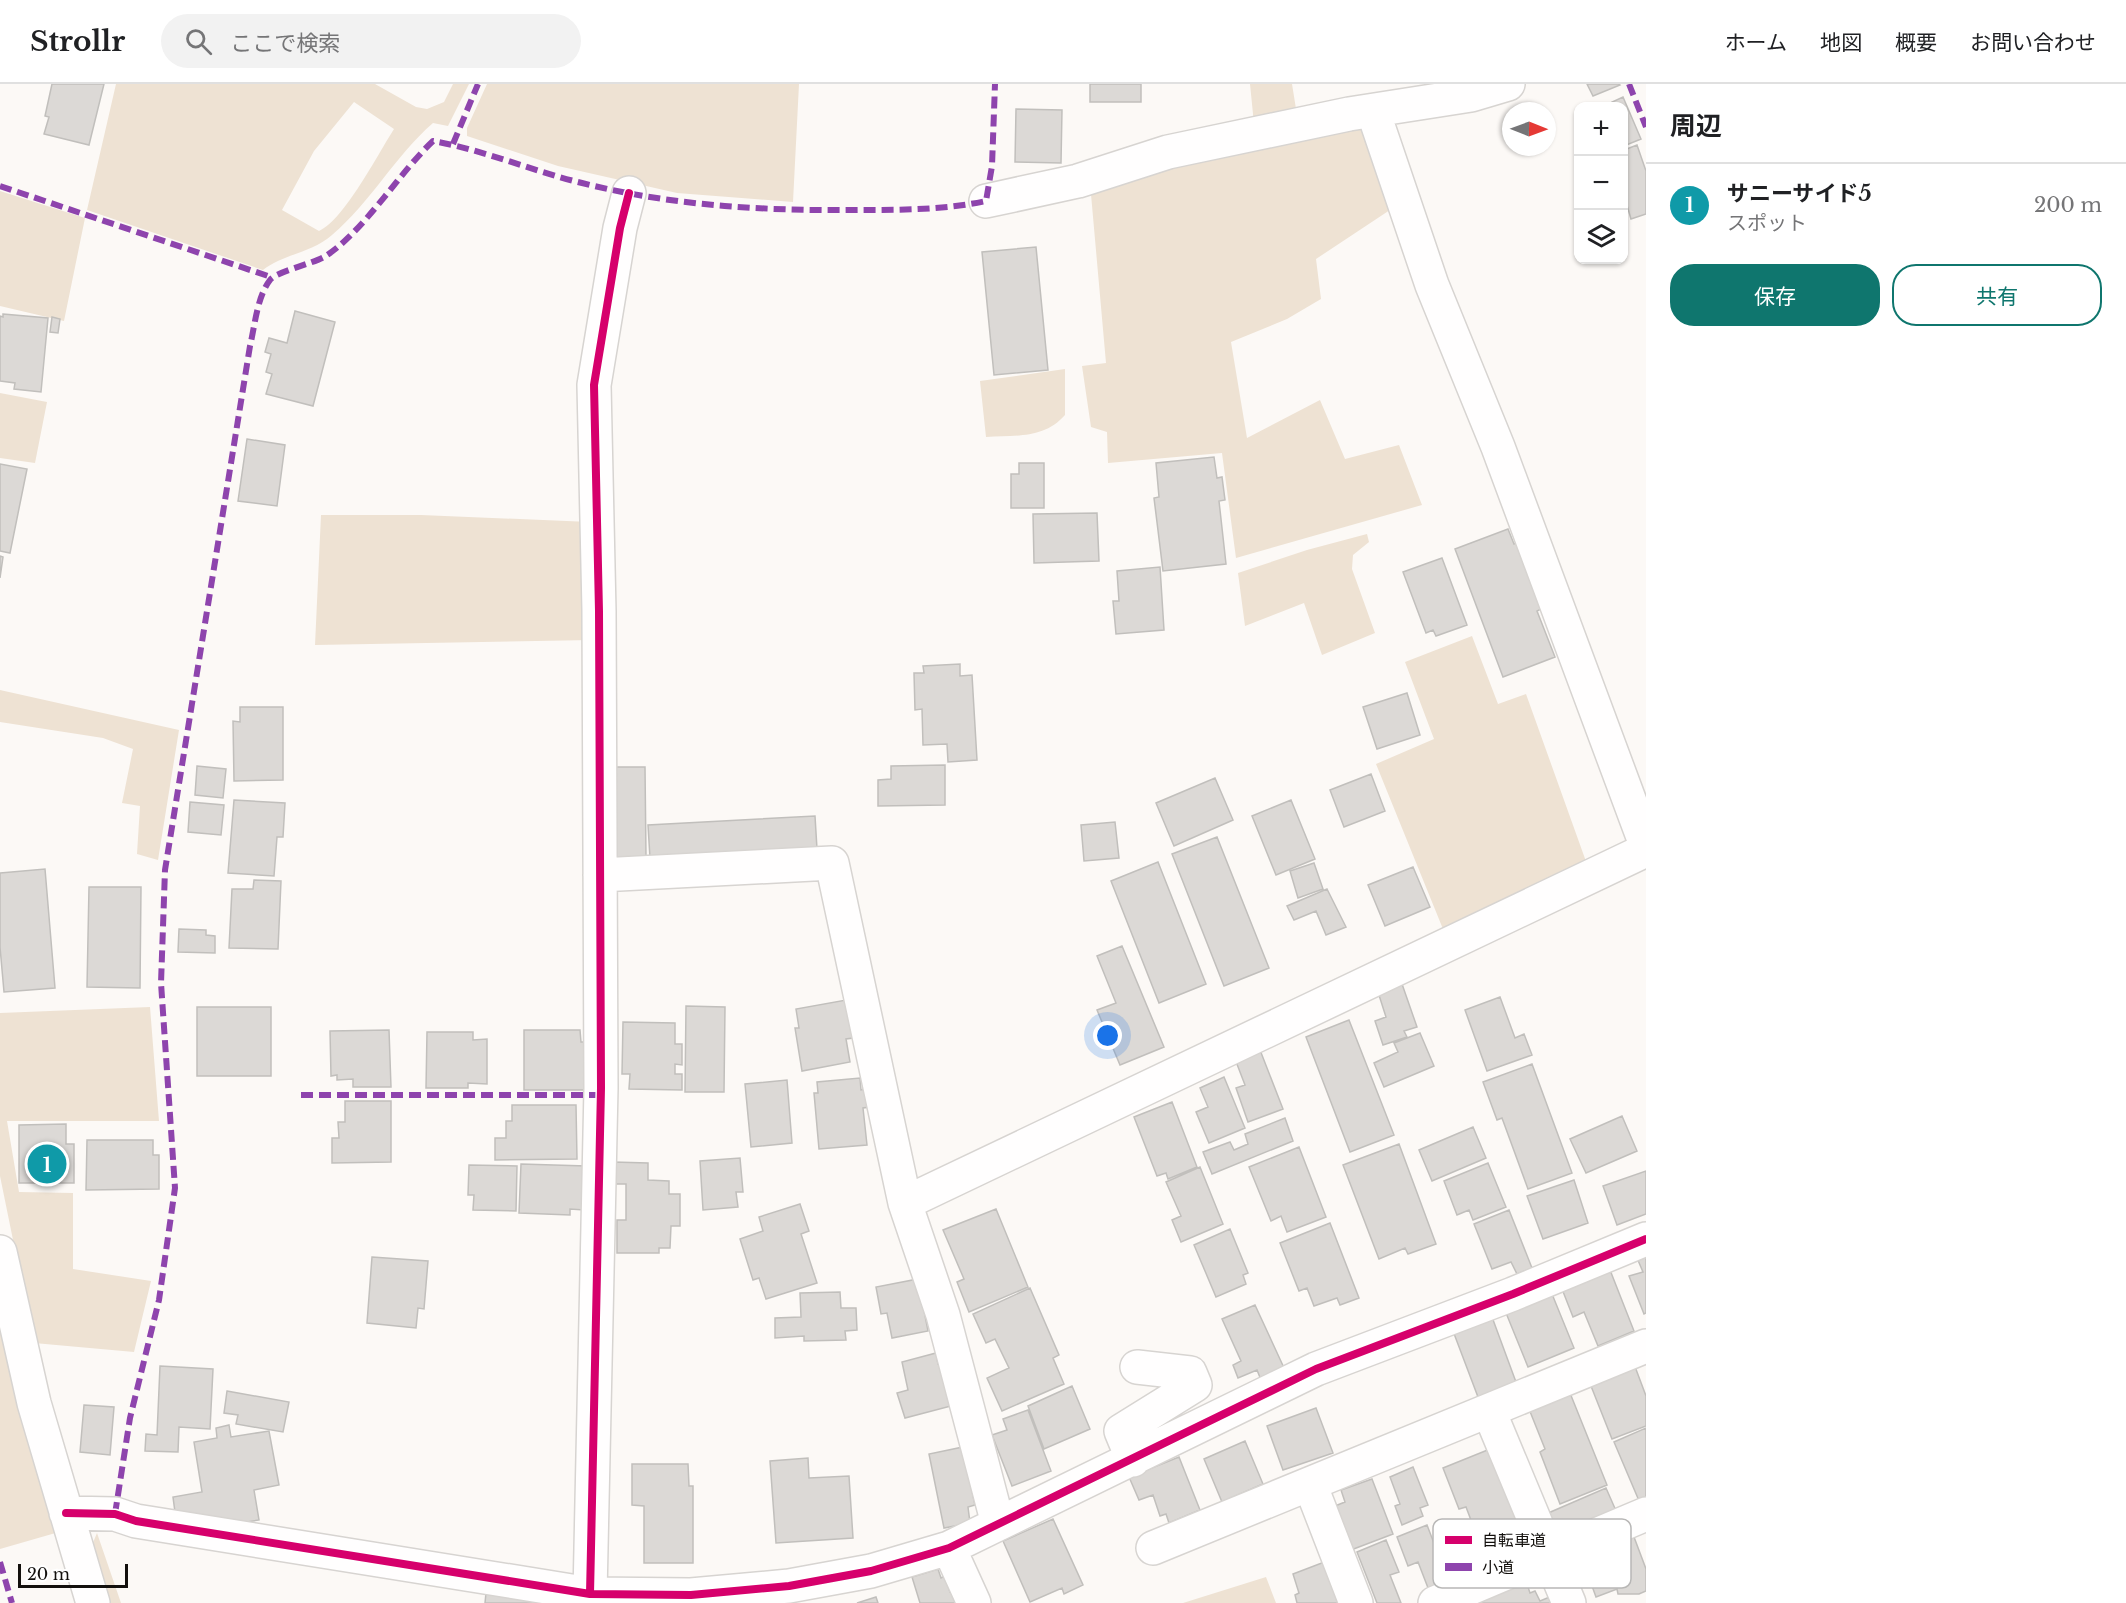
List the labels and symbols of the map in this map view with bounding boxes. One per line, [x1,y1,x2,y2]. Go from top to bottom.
north arrow [1502,102,1556,156]
your location [1093,1021,1122,1050]
pin: 1 [28,1142,66,1186]
legend [1433,1519,1631,1588]
text: 自転車道 [1482,1530,1546,1550]
text: 小道 [1482,1557,1514,1577]
scale bar [18,1561,128,1588]

